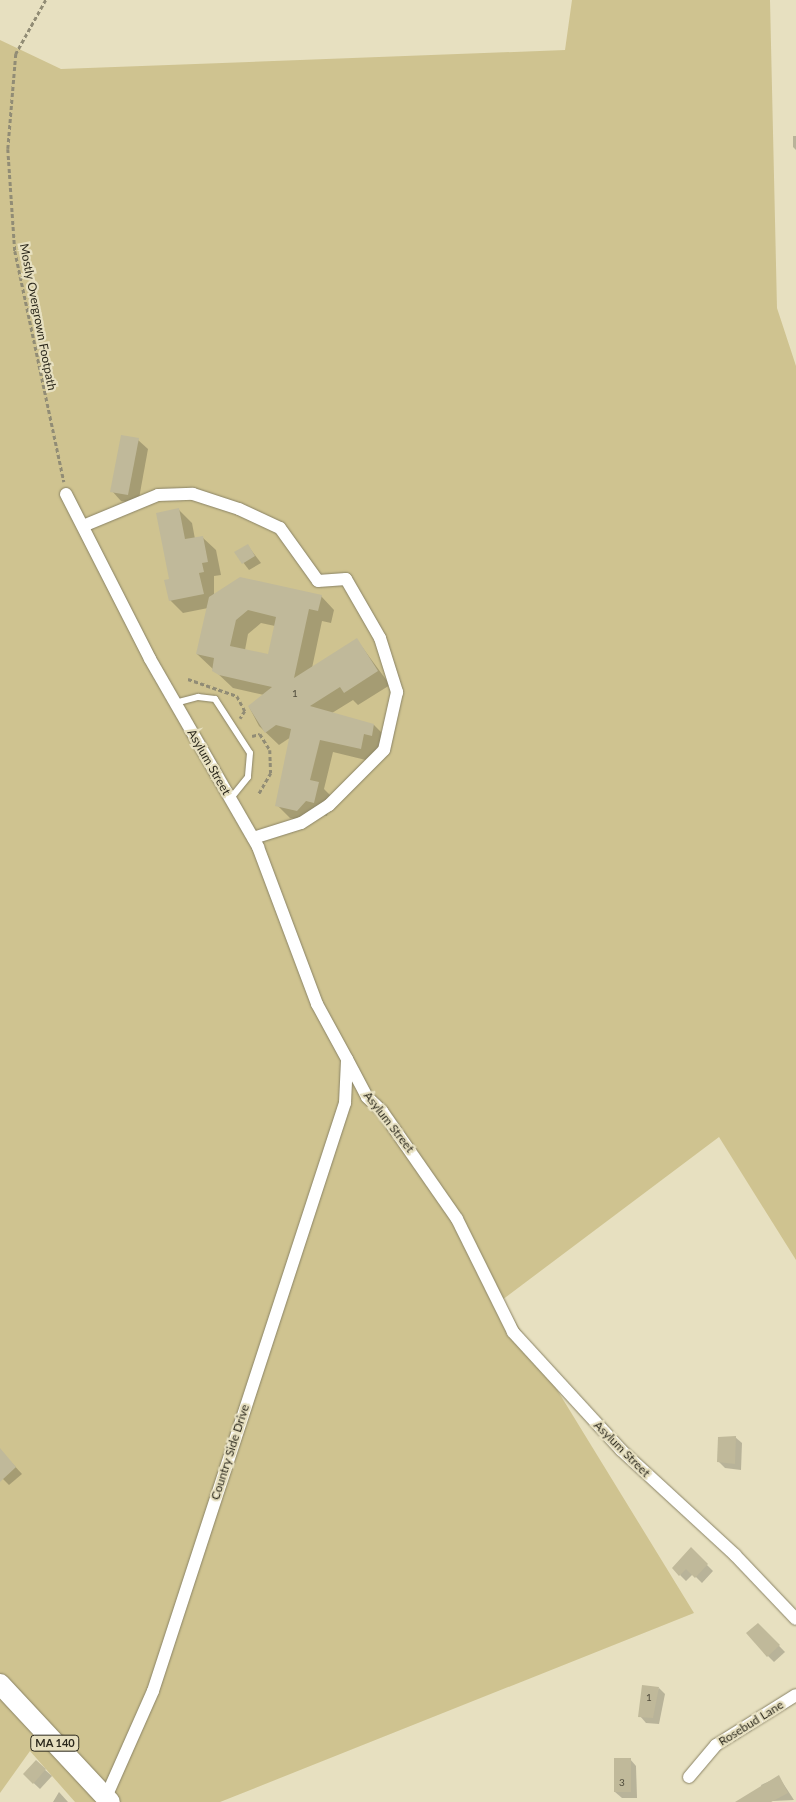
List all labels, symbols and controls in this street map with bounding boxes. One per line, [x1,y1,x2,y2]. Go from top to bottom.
street label: Mostly Overgrown Footpath [17,242,59,392]
house number: 1 [292,688,298,700]
street label: Asylum Street [184,727,234,797]
street label: Asylum Street [361,1089,417,1155]
street label: Country Side Drive [208,1402,252,1502]
street label: Asylum Street [591,1418,653,1480]
house number: 1 [646,1692,652,1704]
street label: Rosebud Lane [716,1697,786,1749]
road number: MA 140 [30,1735,80,1752]
house number: 3 [619,1777,625,1789]

